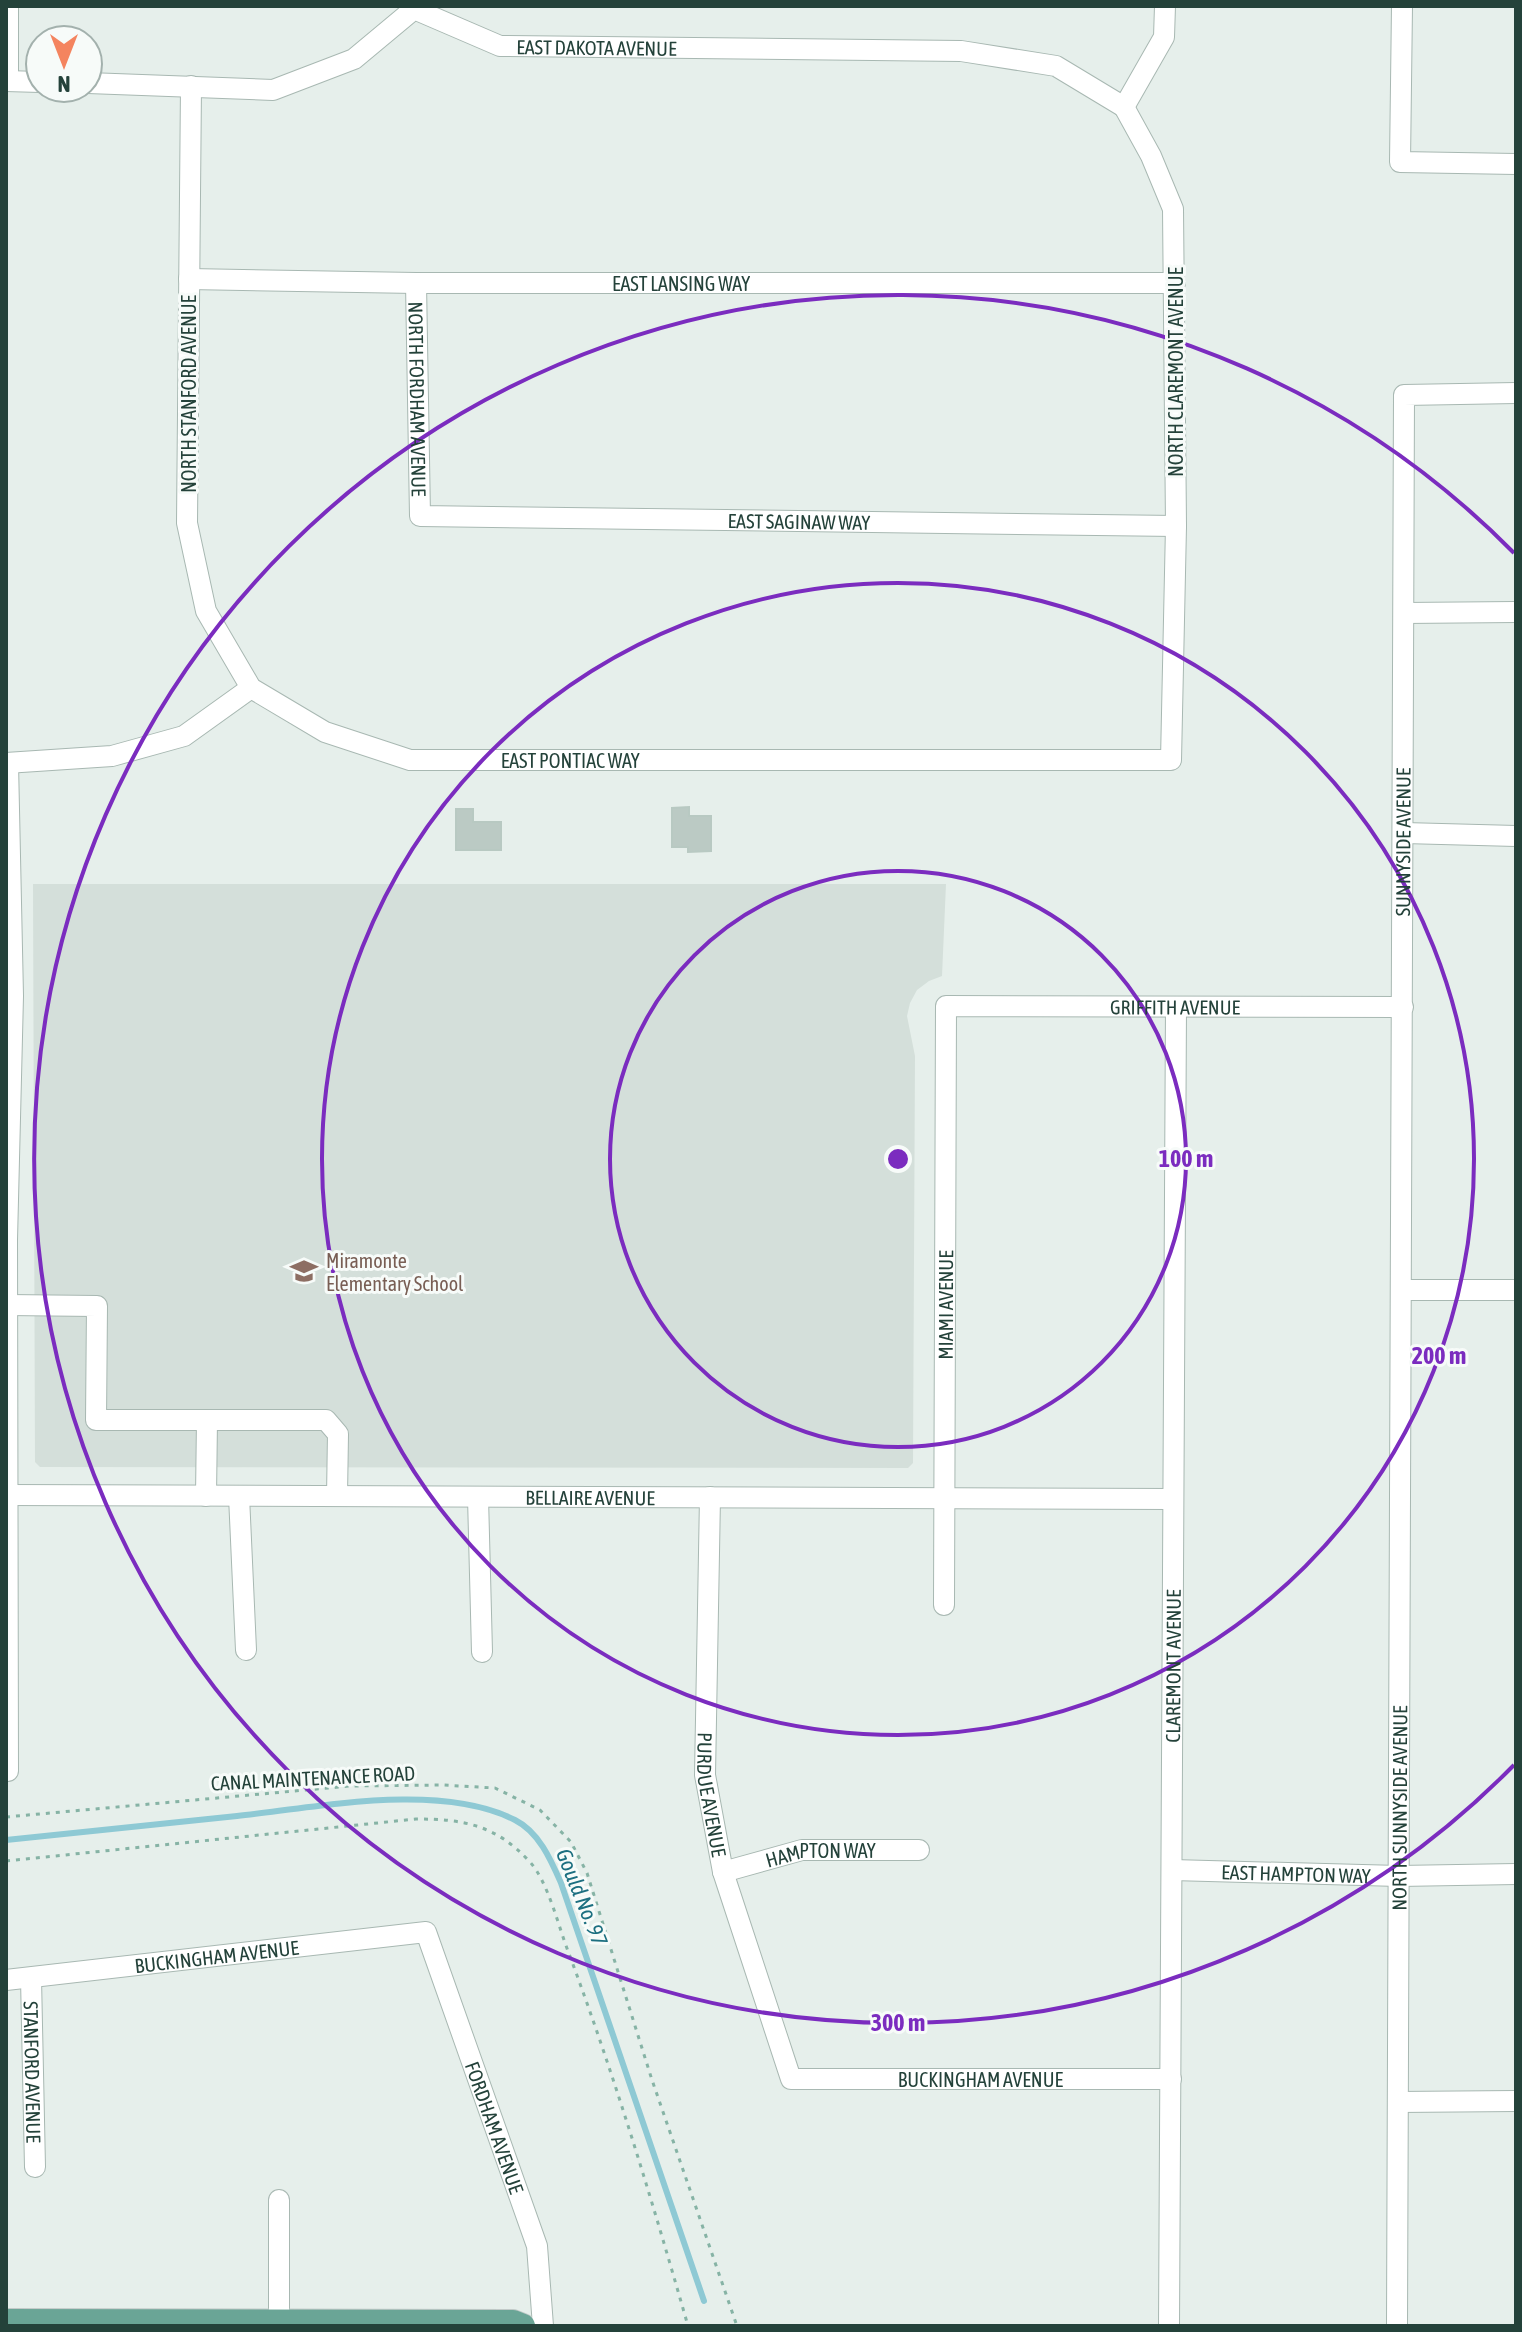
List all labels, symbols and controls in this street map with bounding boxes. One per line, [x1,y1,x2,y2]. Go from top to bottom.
north arrow [24,24,104,104]
street label: EAST DAKOTA AVENUE [516,35,677,59]
text: N [58,71,70,97]
street label: NORTH CLAREMONT AVENUE [1164,267,1187,477]
street label: EAST LANSING WAY [612,272,750,295]
street label: NORTH STANFORD AVENUE [177,294,200,493]
street label: NORTH FORDHAM AVENUE [405,301,431,497]
street label: EAST SAGINAW WAY [728,509,870,533]
street label: EAST PONTIAC WAY [501,749,640,772]
street label: SUNNYSIDE AVENUE [1391,767,1414,916]
street label: GRIFFITH AVENUE [1110,995,1240,1018]
centre of rings [884,1145,912,1173]
text: 100 m [1159,1145,1213,1172]
place label: Miramonte Elementary School [326,1249,464,1295]
street label: MIAMI AVENUE [933,1250,957,1360]
school or university icon: Miramonte Elementary School [289,1256,319,1286]
text: 200 m [1412,1342,1466,1369]
street label: BELLAIRE AVENUE [525,1485,655,1509]
street label: CLAREMONT AVENUE [1161,1589,1184,1743]
street label: NORTH SUNNYSIDE AVENUE [1387,1705,1411,1911]
street label: PURDUE AVENUE [694,1732,732,1859]
street label: CANAL MAINTENANCE ROAD [210,1761,416,1795]
street label: HAMPTON WAY [763,1839,876,1871]
water label: Gould No. 97 [551,1845,613,1950]
street label: EAST HAMPTON WAY [1221,1860,1371,1887]
street label: BUCKINGHAM AVENUE [133,1935,300,1977]
street label: STANFORD AVENUE [20,2001,46,2143]
text: 300 m [871,2009,925,2036]
street label: FORDHAM AVENUE [461,2058,529,2197]
street label: BUCKINGHAM AVENUE [898,2068,1063,2091]

